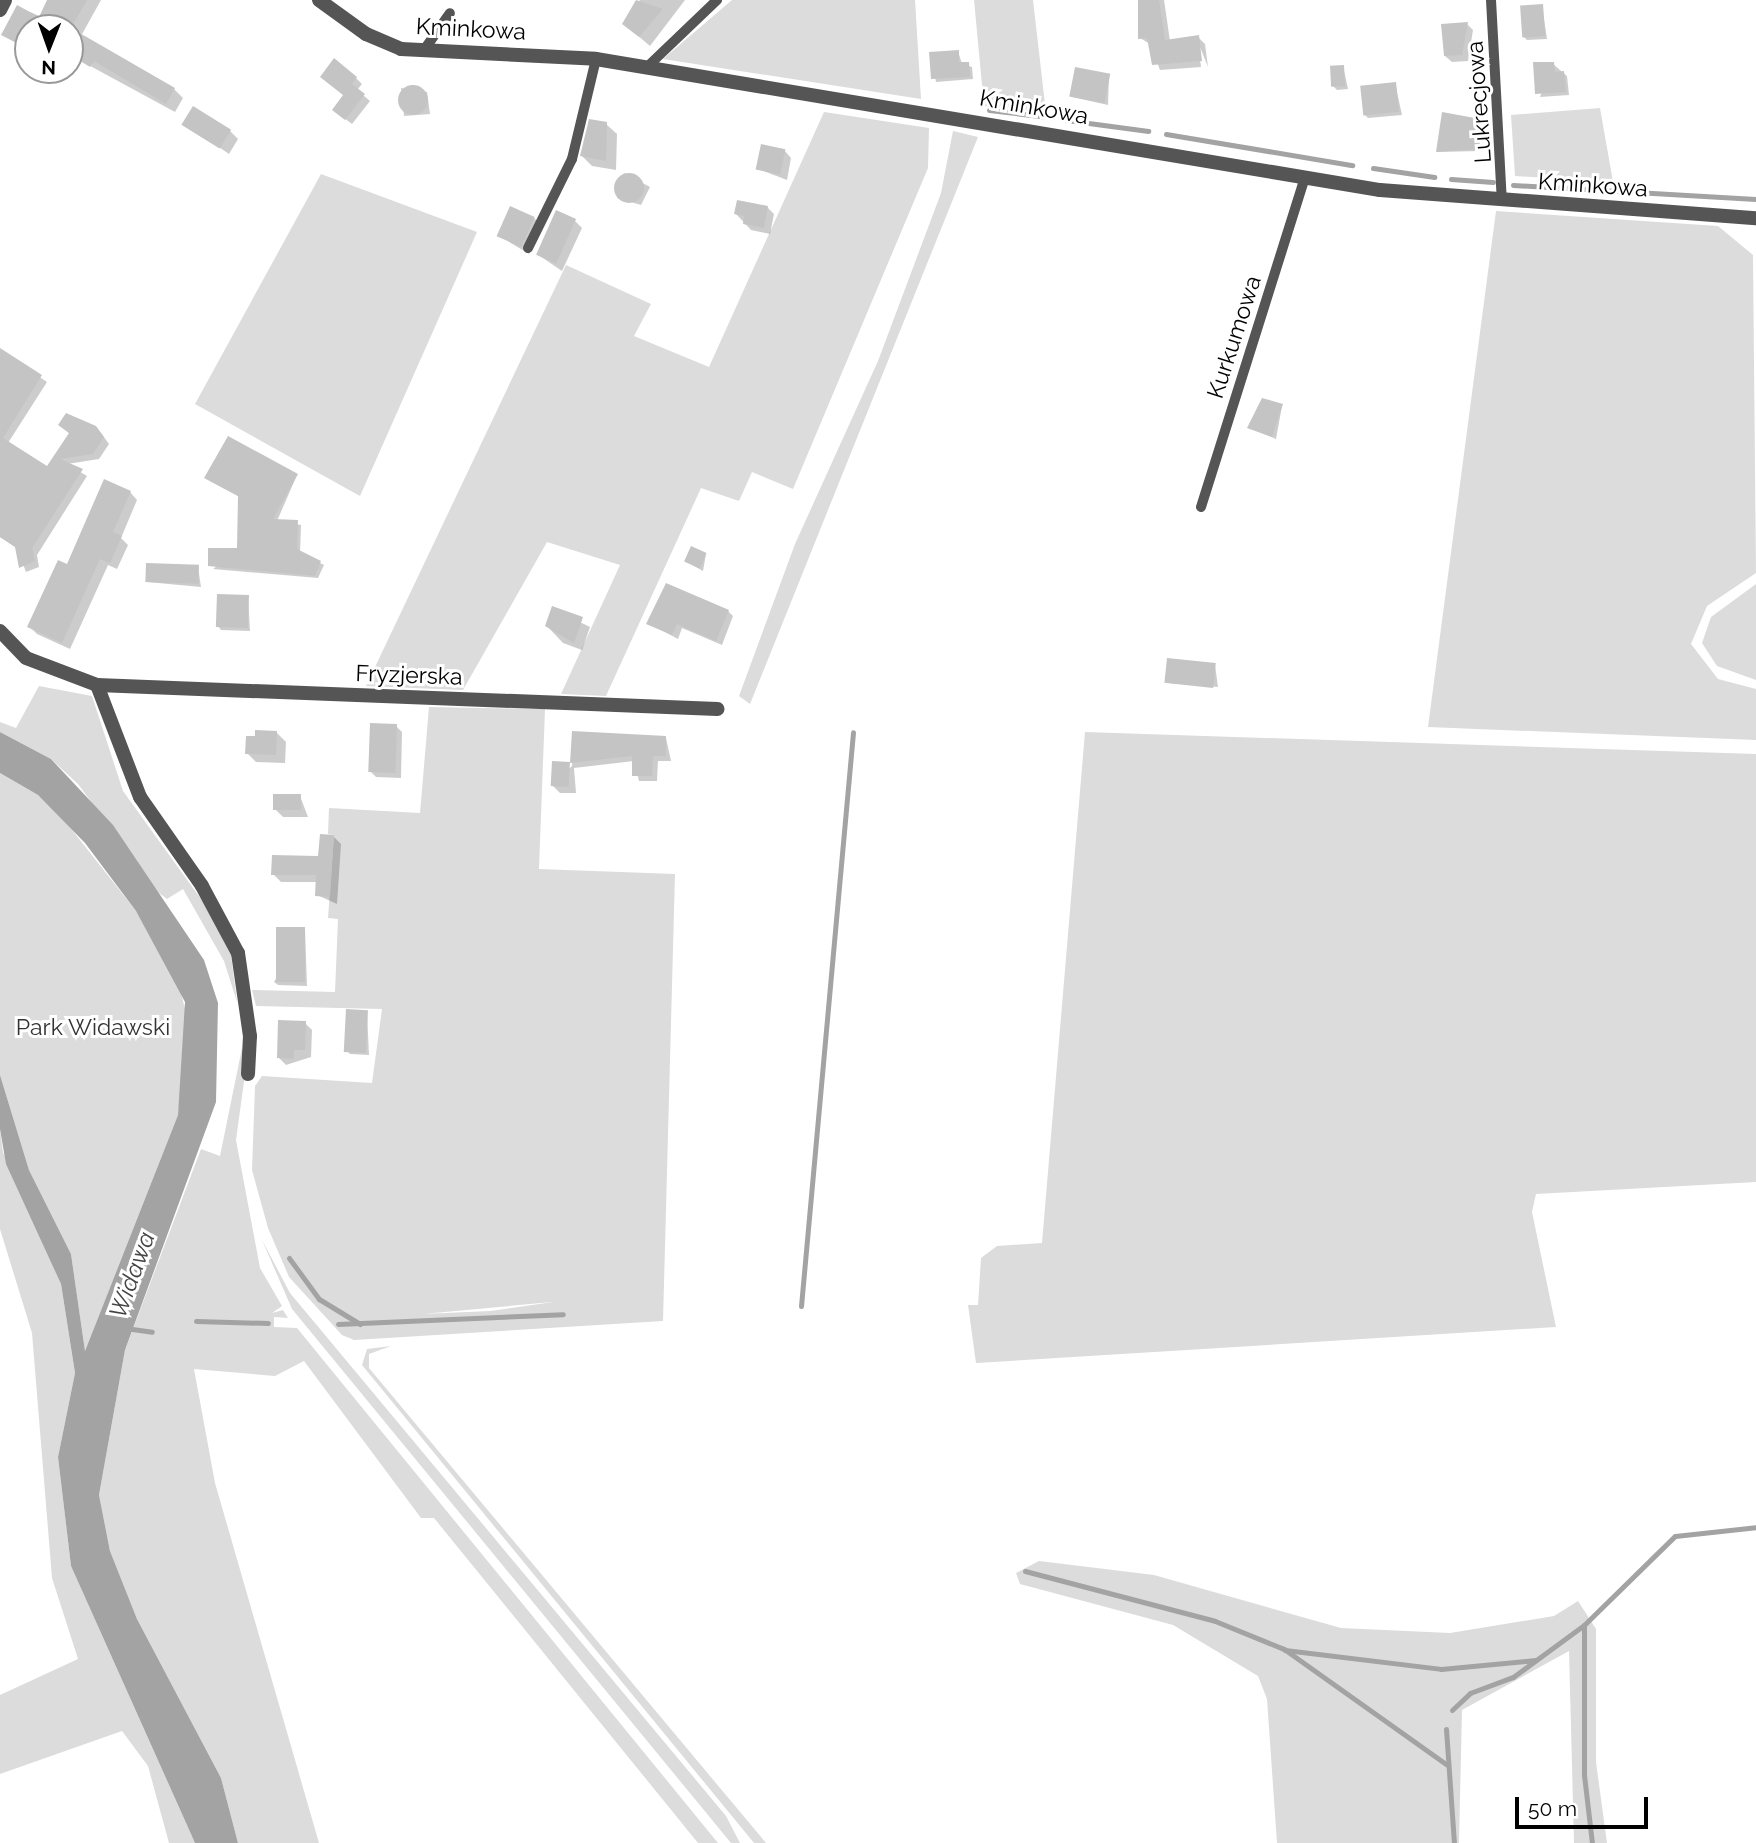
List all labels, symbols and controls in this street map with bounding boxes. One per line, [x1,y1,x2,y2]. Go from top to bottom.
street label: Kminkowa [415,12,527,46]
north arrow [14,14,84,84]
street label: Lukrecjowa [1461,40,1497,164]
text: N [41,57,56,79]
street label: Kminkowa [977,84,1091,130]
street label: Kminkowa [1537,167,1649,203]
street label: Kurkumowa [1201,272,1267,402]
street label: Fryzjerska [355,659,463,691]
park label: Park Widawski [15,1013,171,1041]
water label: Widawa [103,1228,161,1322]
scale bar [1518,1784,1651,1828]
text: 50 m [1528,1796,1577,1821]

